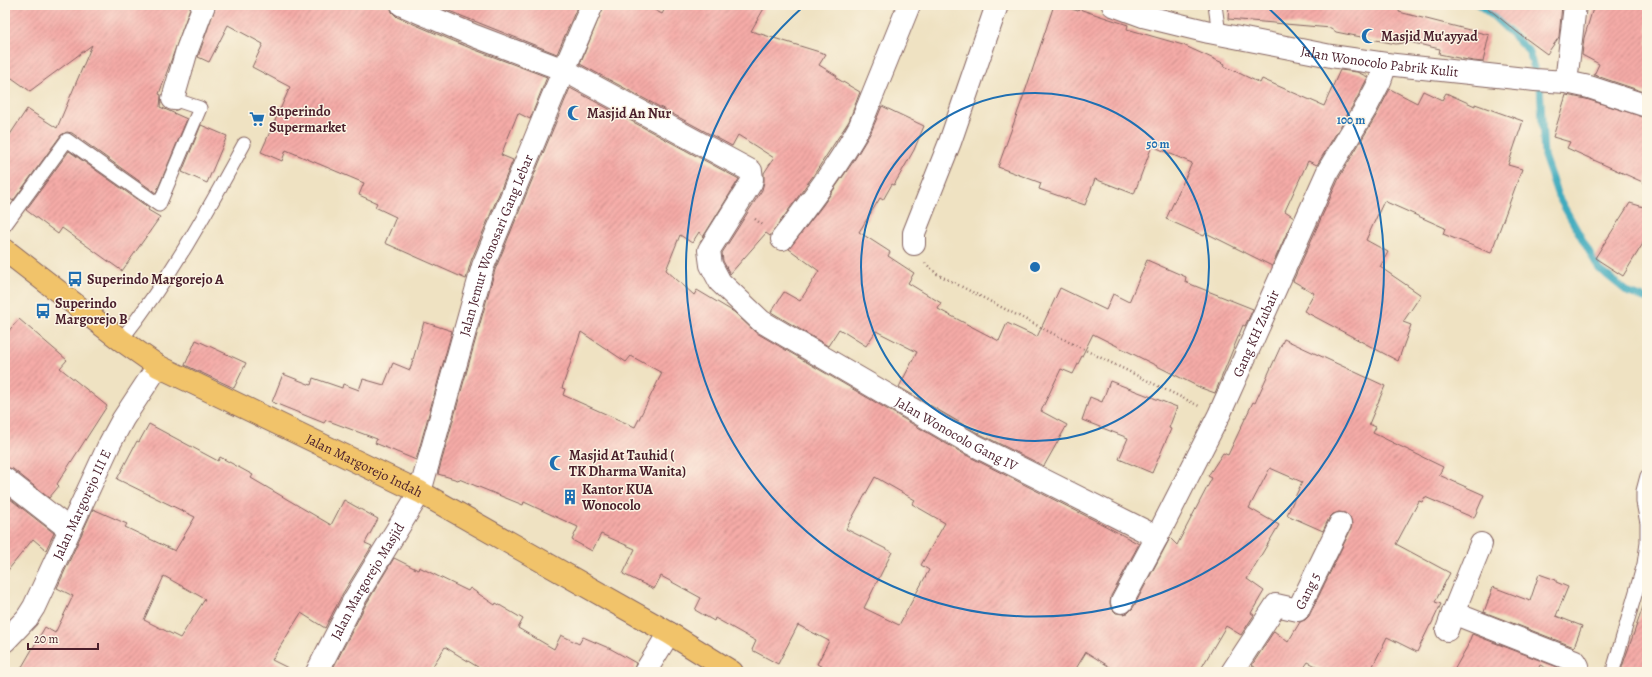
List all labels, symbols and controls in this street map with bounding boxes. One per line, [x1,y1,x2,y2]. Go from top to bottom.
mosque icon: Masjid Mu'ayyad [1360,27,1378,45]
place label: Masjid Mu'ayyad [1381,27,1478,46]
street label: Jalan Wonocolo Pabrik Kulit [1299,41,1460,81]
place label: Superindo Supermarket [269,102,347,137]
mosque icon: Masjid An Nur [566,104,584,122]
place label: Masjid An Nur [587,104,671,123]
supermarket icon: Superindo Supermarket [248,110,266,128]
text: 100 m [1337,112,1365,128]
text: 50 m [1146,136,1170,152]
street label: Jalan Jemur Wonosari Gang Lebar [454,151,538,338]
centre of rings [1028,260,1042,274]
bus stop icon: Superindo Margorejo A [66,270,84,288]
place label: Superindo Margorejo A [87,270,224,289]
street label: Gang KH Zubair [1228,286,1283,380]
place label: Superindo Margorejo B [55,294,128,329]
bus stop icon: Superindo Margorejo B [34,302,52,320]
street label: Jalan Wonocolo Gang IV [892,392,1022,475]
street label: Jalan Margorejo Indah [303,429,426,502]
street label: Jalan Margorejo III E [48,446,115,563]
place label: Masjid At Tauhid ( TK Dharma Wanita) [569,446,686,481]
mosque icon: Masjid At Tauhid ( TK Dharma Wanita) [548,454,566,472]
place label: Kantor KUA Wonocolo [581,480,653,515]
building icon: Kantor KUA Wonocolo [561,488,579,506]
street label: Jalan Margorejo Masjid [326,518,409,643]
street label: Gang 5 [1290,569,1324,613]
scale bar [28,625,98,651]
text: 20 m [34,631,58,647]

